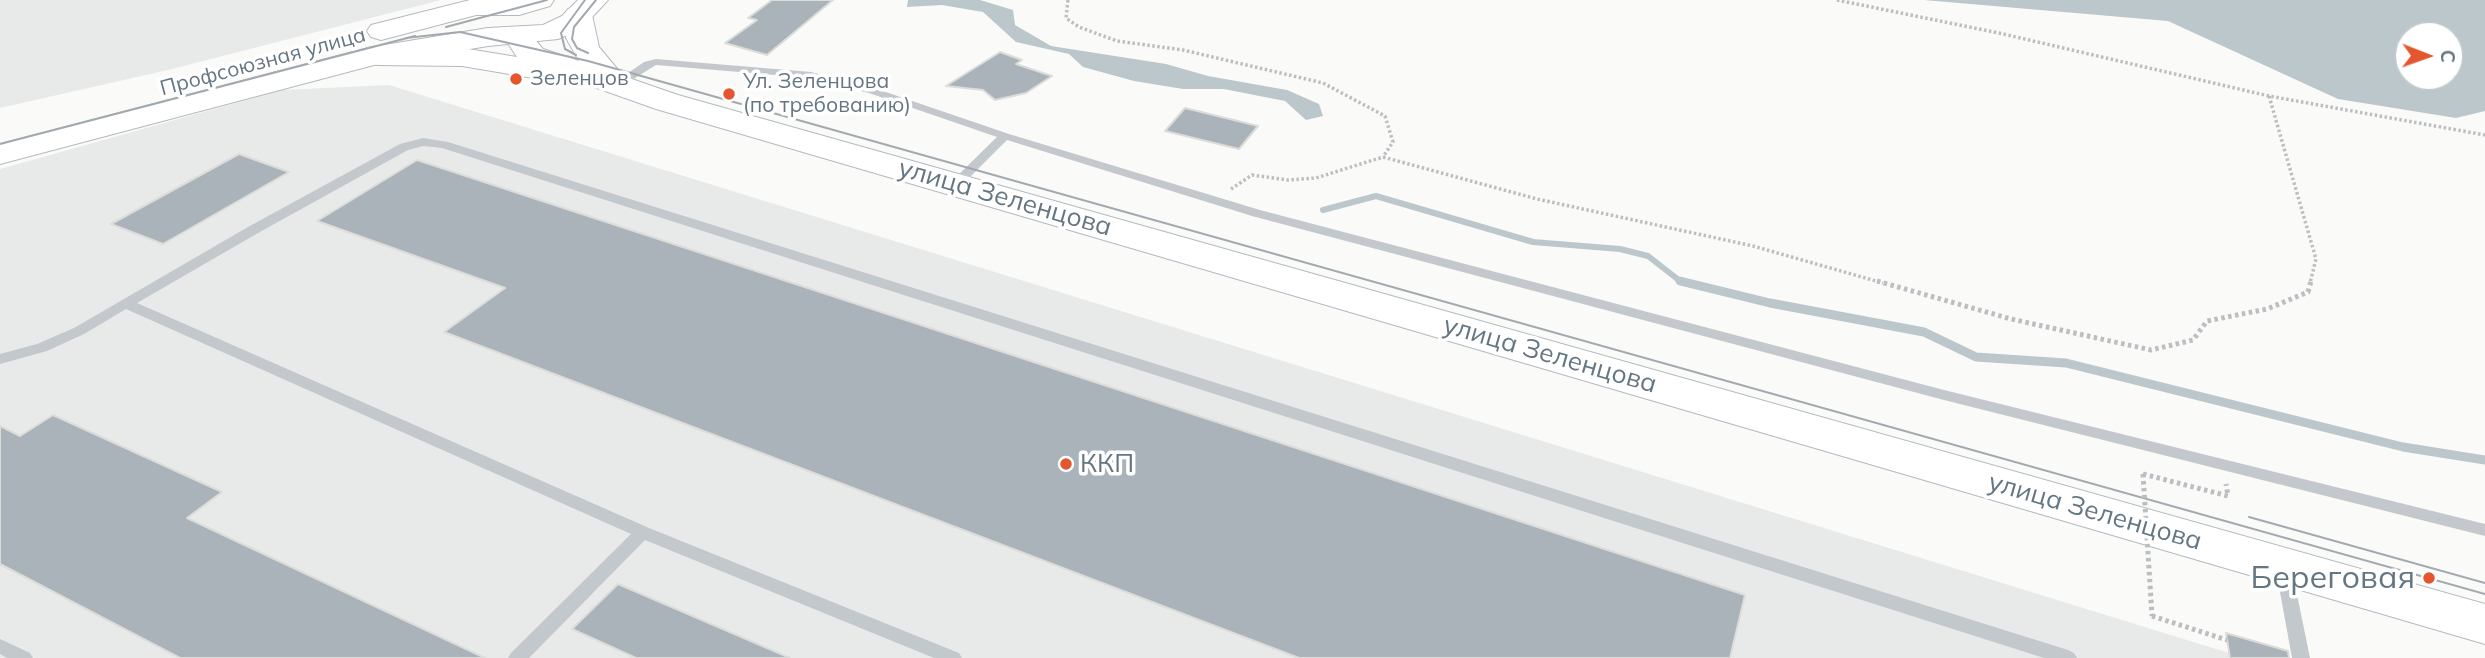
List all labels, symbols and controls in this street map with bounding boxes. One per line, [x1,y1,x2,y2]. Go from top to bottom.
north arrow [2394,21,2464,91]
street label: Профсоюзная улица [157,22,369,102]
text: С [2436,50,2460,63]
place label: Зеленцов [530,66,629,92]
place label: Ул. Зеленцова (по требованию) [743,69,911,119]
marker: Зеленцов [508,71,524,87]
marker: Ул. Зеленцова (по требованию) [721,86,737,102]
street label: улица Зеленцова [895,153,1115,243]
street label: улица Зеленцова [1440,310,1660,400]
place label: ККП [1080,448,1134,480]
marker: ККП [1058,456,1074,472]
street label: улица Зеленцова [1985,467,2205,557]
place label: Береговая [2251,559,2415,597]
marker: Береговая [2421,570,2437,586]

